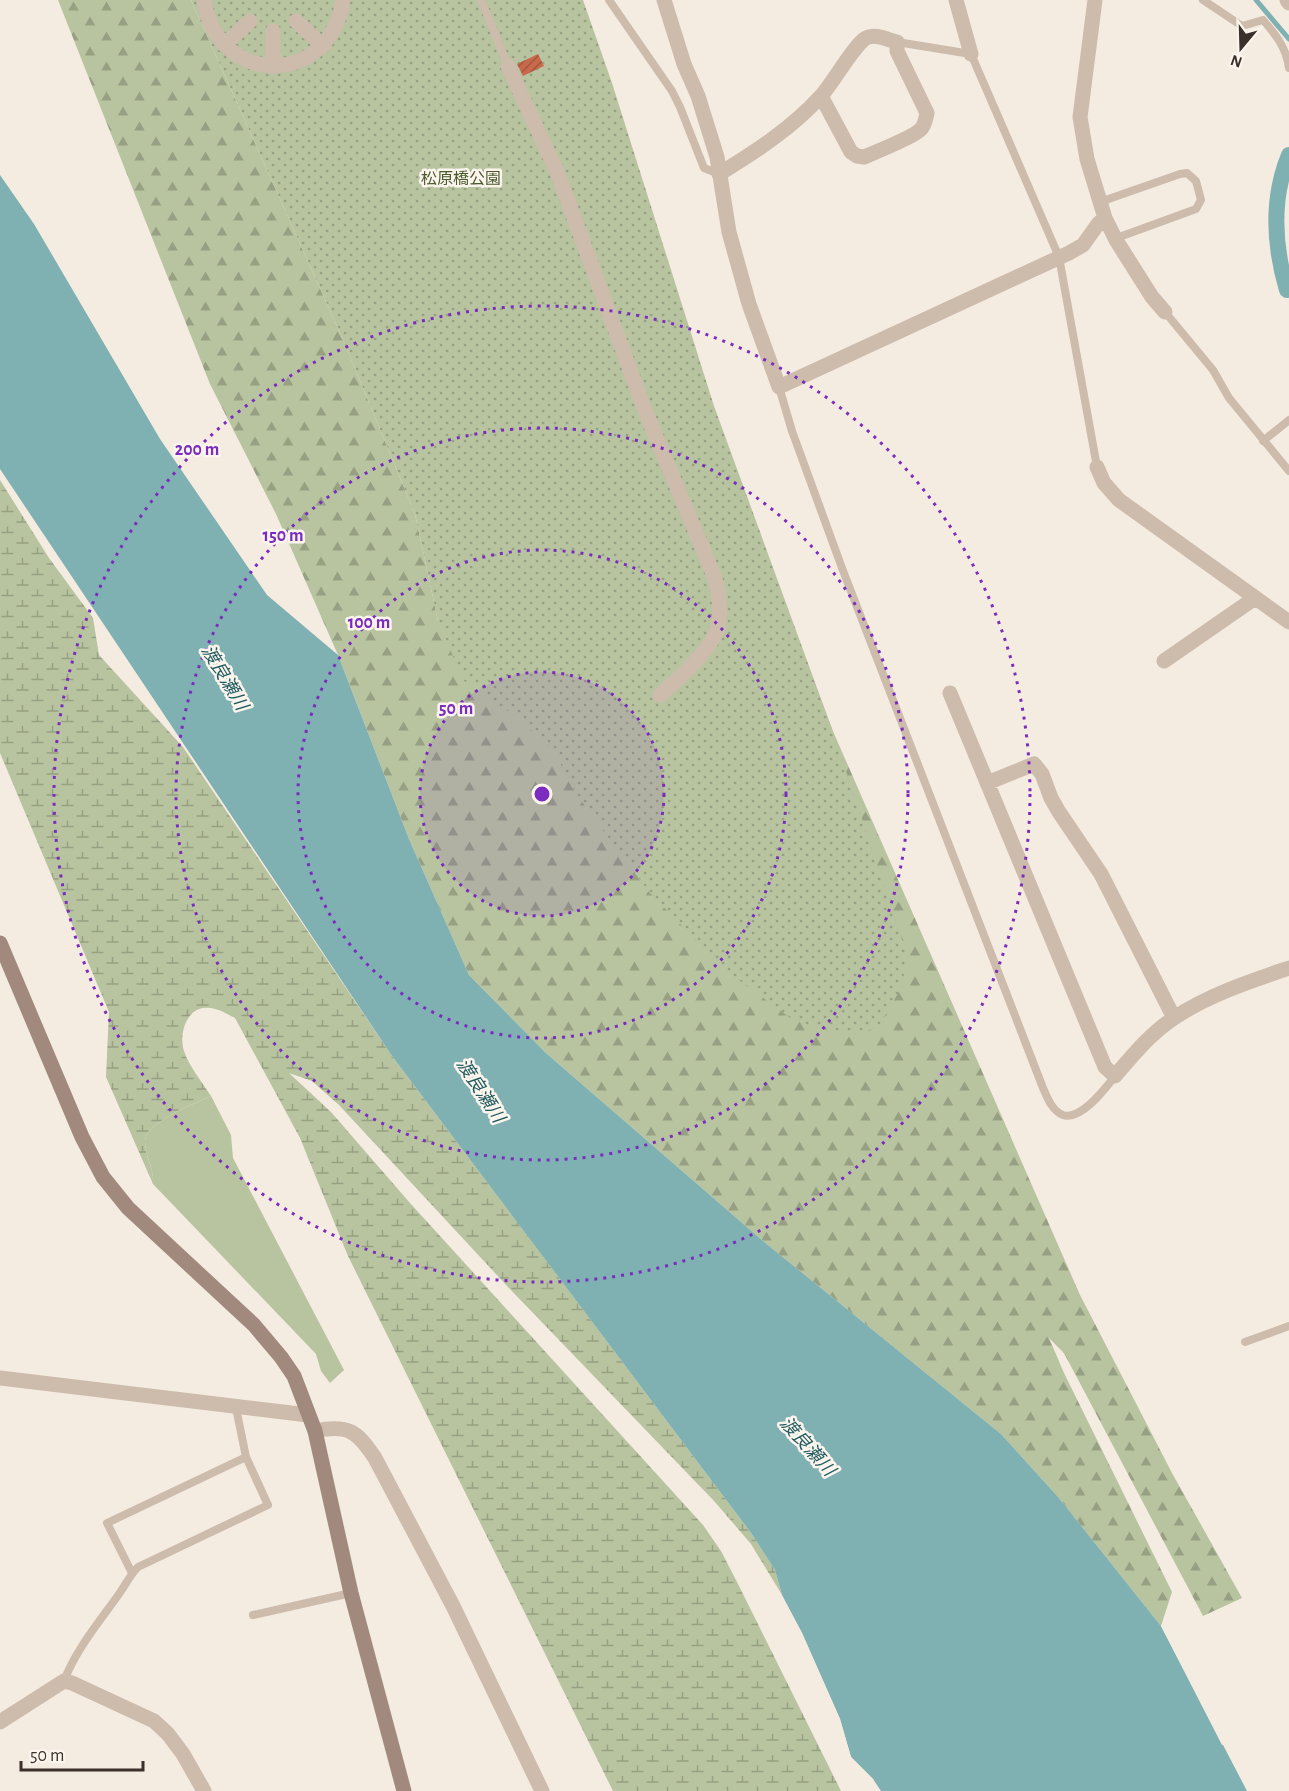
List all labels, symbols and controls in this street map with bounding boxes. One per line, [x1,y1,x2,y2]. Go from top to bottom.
north arrow [1211,18,1271,78]
text: N [1229,52,1244,71]
park label: 松原橋公園 [421,170,501,187]
text: 200 m [175,441,219,459]
text: 150 m [263,527,303,545]
text: 100 m [348,614,390,632]
water label: 渡良瀬川 [198,641,253,715]
text: 50 m [439,700,473,718]
centre of rings [532,784,552,804]
water label: 渡良瀬川 [453,1055,510,1128]
water label: 渡良瀬川 [776,1413,841,1481]
scale bar [21,1734,142,1772]
text: 50 m [30,1747,64,1765]

